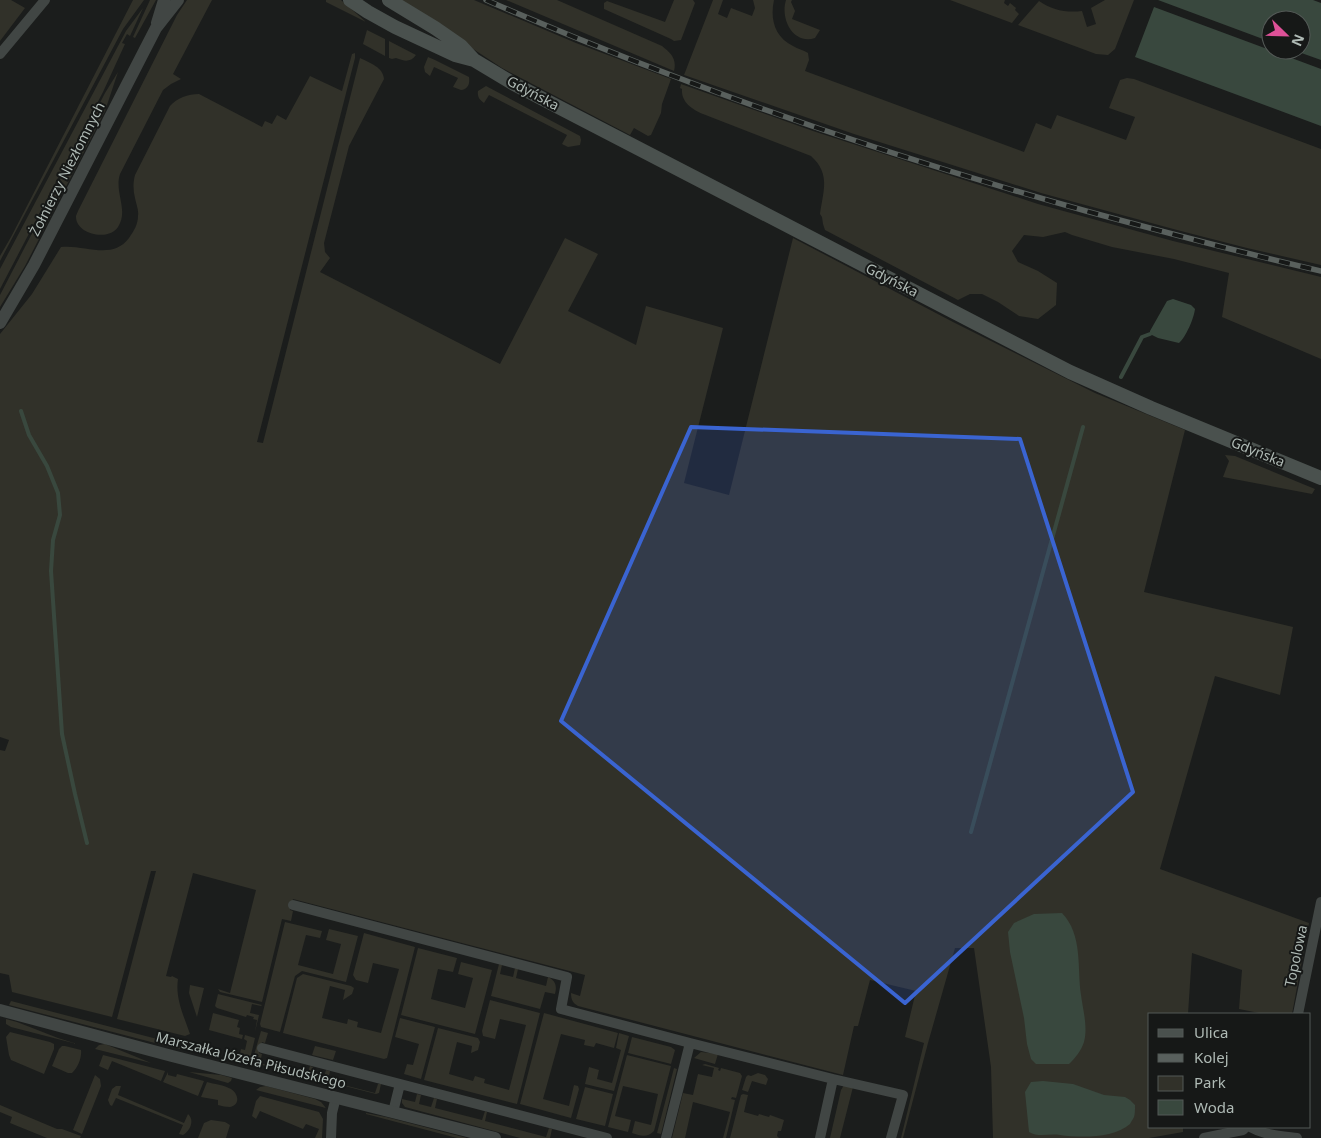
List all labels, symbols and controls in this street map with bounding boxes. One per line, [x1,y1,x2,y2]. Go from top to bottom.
north arrow [1261,10,1311,60]
text: N [1287,31,1309,49]
street label: Gdyńska [504,71,563,114]
street label: Żołnierzy Niezłomnych [24,98,109,239]
street label: Gdyńska [863,258,922,301]
street label: Gdyńska [1228,432,1288,471]
street label: Topolowa [1280,923,1311,989]
legend [1148,1013,1311,1128]
text: Ulica [1194,1022,1228,1042]
street label: Marszałka Józefa Piłsudskiego [154,1027,348,1092]
text: Kolej [1194,1047,1229,1067]
text: Park [1194,1072,1226,1092]
text: Woda [1194,1097,1234,1117]

